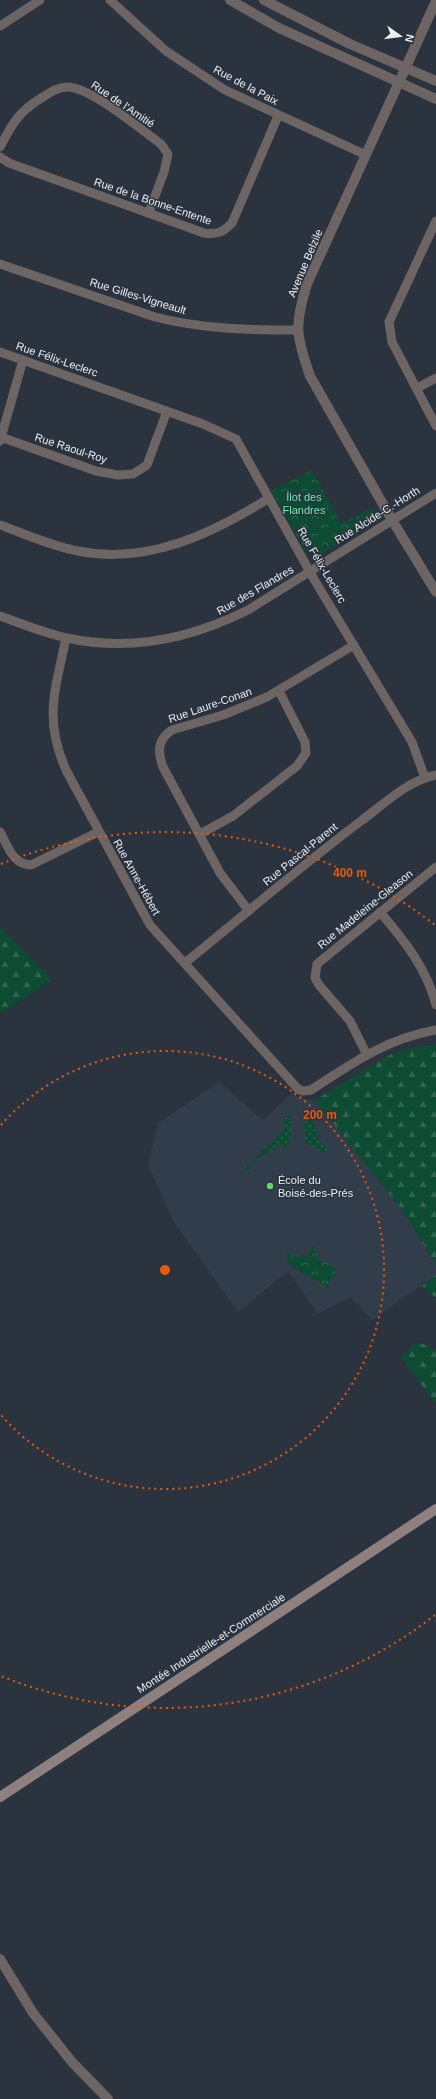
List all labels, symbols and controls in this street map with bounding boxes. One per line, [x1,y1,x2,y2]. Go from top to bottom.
north arrow [380,16,420,56]
text: N [403,33,416,44]
street label: Rue de la Paix [212,63,281,107]
street label: Rue de l'Amitié [89,78,157,130]
street label: Rue de la Bonne-Entente [93,175,213,227]
street label: Avenue Belzile [285,227,325,299]
street label: Rue Gilles-Vigneault [88,276,188,316]
street label: Rue Félix-Leclerc [15,339,100,379]
street label: Rue Raoul-Roy [33,431,109,465]
street label: Rue Alcide-C.-Horth [332,484,422,546]
park label: Îlot des Flandres [283,491,326,516]
street label: Rue Félix-Leclerc [295,525,349,605]
street label: Rue des Flandres [214,563,296,617]
street label: Rue Laure-Conan [167,685,253,725]
street label: Rue Pascal-Parent [260,820,340,888]
street label: Rue Anne-Hébert [111,837,163,917]
text: 400 m [333,866,367,880]
street label: Rue Madeleine-Gleason [315,867,415,951]
text: 200 m [303,1108,337,1122]
place label: École du Boisé-des-Prés [278,1174,354,1199]
marker: École du Boisé-des-Prés [265,1181,275,1191]
centre of rings [158,1263,172,1277]
street label: Montée Industrielle-et-Commerciale [135,1591,287,1695]

